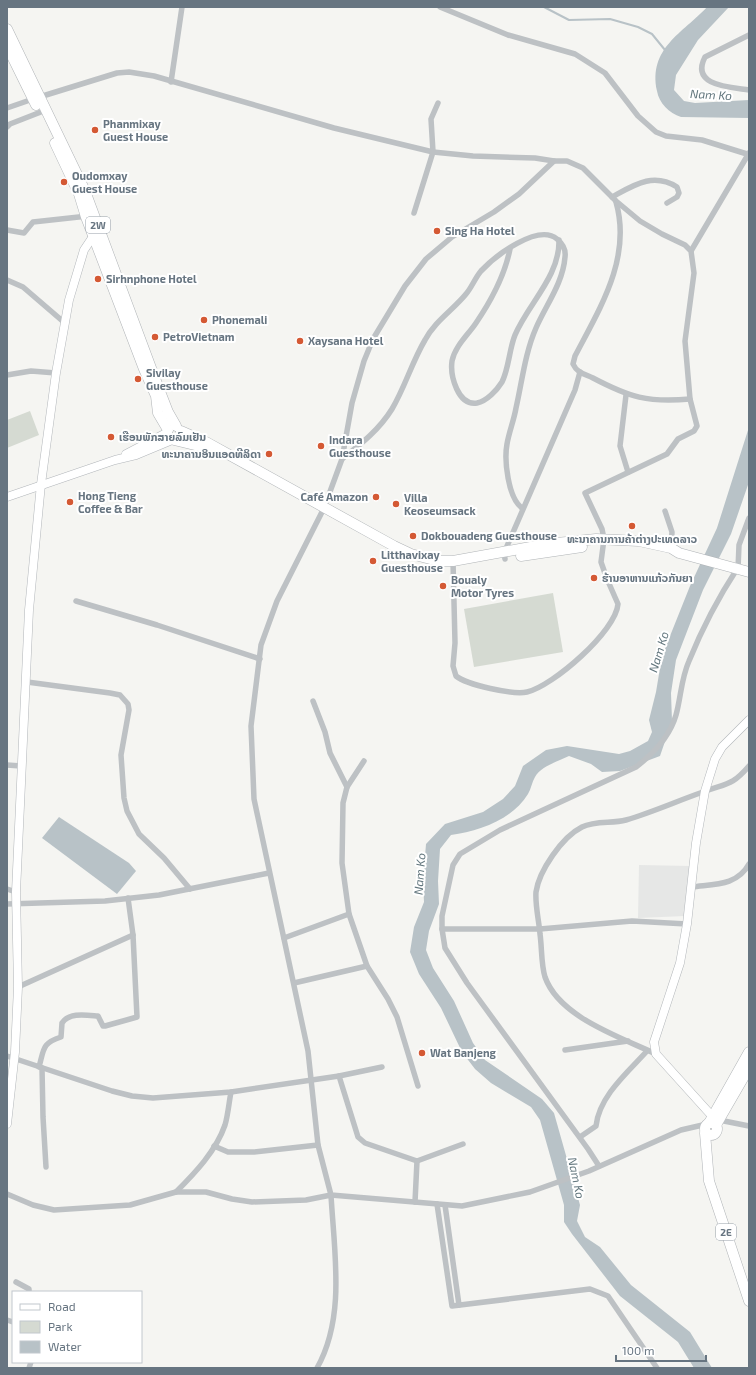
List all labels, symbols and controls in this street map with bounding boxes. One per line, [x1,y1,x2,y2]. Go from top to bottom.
water label: Nam Ko [690,86,733,102]
place label: Phanmixay Guest House [103,117,168,143]
marker: Phanmixay Guest House [90,125,100,135]
place label: Oudomxay Guest House [72,169,137,195]
marker: Oudomxay Guest House [59,177,69,187]
road number: 2W [86,217,110,233]
place label: Sing Ha Hotel [445,224,515,237]
marker: Sing Ha Hotel [432,226,442,236]
place label: Sirhnphone Hotel [106,272,197,285]
marker: Sirhnphone Hotel [93,274,103,284]
place label: Phonemali [212,313,267,326]
marker: Phonemali [199,315,209,325]
place label: PetroVietnam [163,330,235,343]
marker: PetroVietnam [150,332,160,342]
place label: Xaysana Hotel [308,334,384,348]
marker: Xaysana Hotel [295,336,305,346]
place label: Sivilay Guesthouse [146,366,208,392]
marker: Sivilay Guesthouse [133,374,143,384]
place label: ເຮືອນພັກສາຍລົມເຢັນ [119,430,206,443]
marker: ເຮືອນພັກສາຍລົມເຢັນ [106,432,116,442]
place label: Indara Guesthouse [329,433,391,459]
marker: Indara Guesthouse [316,441,326,451]
place label: ທະນາຄານອິນແອດທີລິດາ [162,447,261,460]
marker: ທະນາຄານອິນແອດທີລິດາ [264,449,274,459]
place label: Hong Tieng Coffee & Bar [78,489,143,515]
place label: Café Amazon [301,490,368,503]
place label: Villa Keoseumsack [404,491,476,517]
marker: Café Amazon [371,492,381,502]
marker: Hong Tieng Coffee & Bar [65,497,75,507]
marker: Villa Keoseumsack [391,499,401,509]
marker: ທະນາຄານການຄ້າຕ່າງປະເທດລາວ [627,521,637,531]
place label: Dokbouadeng Guesthouse [421,529,557,542]
marker: Dokbouadeng Guesthouse [408,531,418,541]
place label: ທະນາຄານການຄ້າຕ່າງປະເທດລາວ [567,532,697,545]
place label: Litthavixay Guesthouse [381,548,443,574]
marker: Litthavixay Guesthouse [368,556,378,566]
place label: ຮ້ານອາຫານແກ້ວກັນຍາ [602,571,693,584]
place label: Boualy Motor Tyres [451,573,514,600]
marker: ຮ້ານອາຫານແກ້ວກັນຍາ [589,573,599,583]
marker: Boualy Motor Tyres [438,581,448,591]
water label: Nam Ko [645,629,671,674]
water label: Nam Ko [411,852,427,895]
place label: Wat Banjeng [430,1046,497,1060]
marker: Wat Banjeng [417,1048,427,1058]
water label: Nam Ko [566,1156,588,1200]
road number: 2E [716,1224,736,1240]
legend [12,1291,142,1363]
text: Road [48,1299,76,1313]
text: Park [48,1319,73,1333]
scale bar [616,1337,706,1363]
text: Water [48,1339,82,1353]
text: 100 m [622,1343,654,1357]

